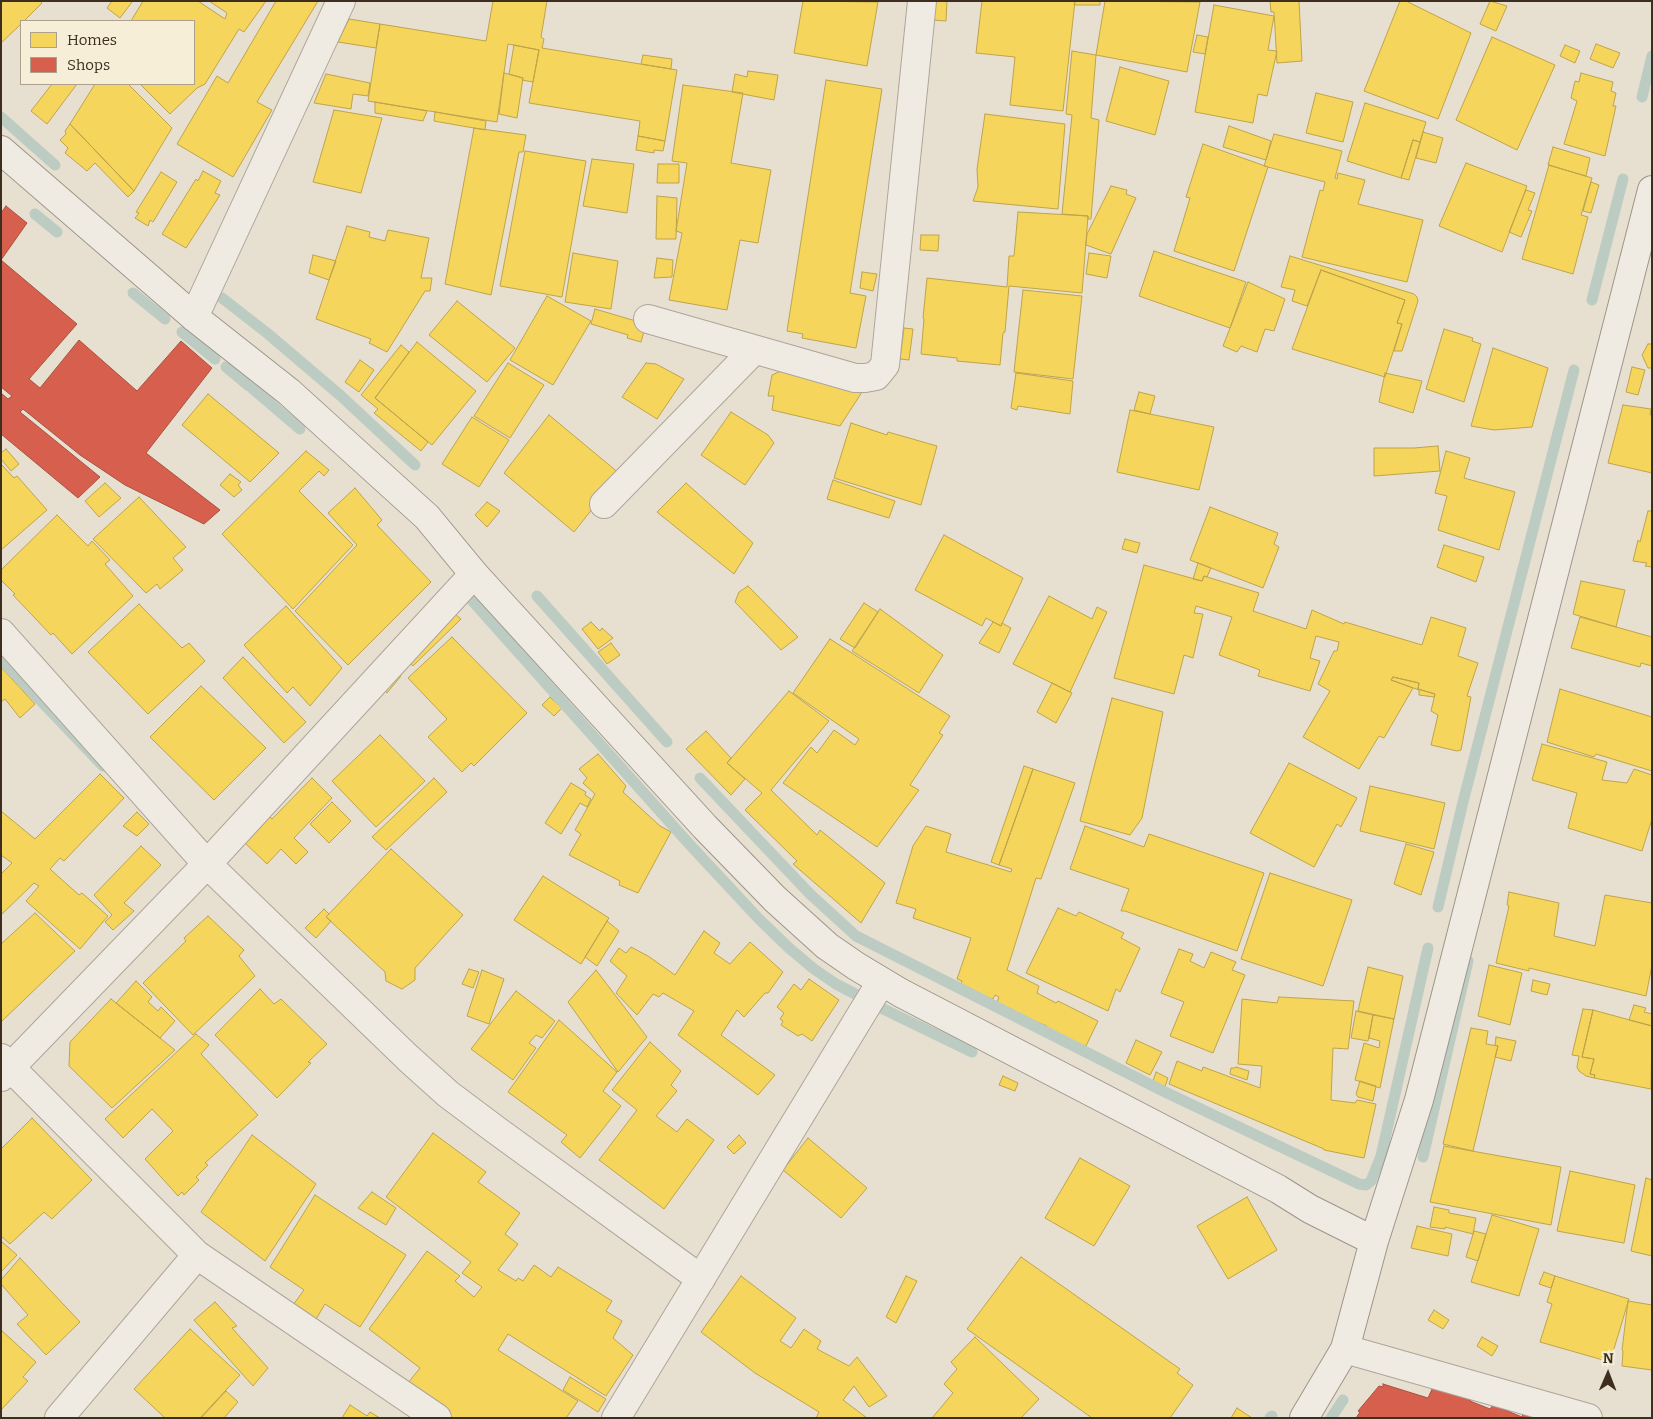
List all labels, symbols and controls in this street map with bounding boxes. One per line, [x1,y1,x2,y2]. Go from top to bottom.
legend [20,20,195,85]
text: Homes [67,31,117,49]
text: Shops [67,56,110,74]
north arrow [1583,1349,1633,1399]
text: N [1603,1350,1614,1367]

